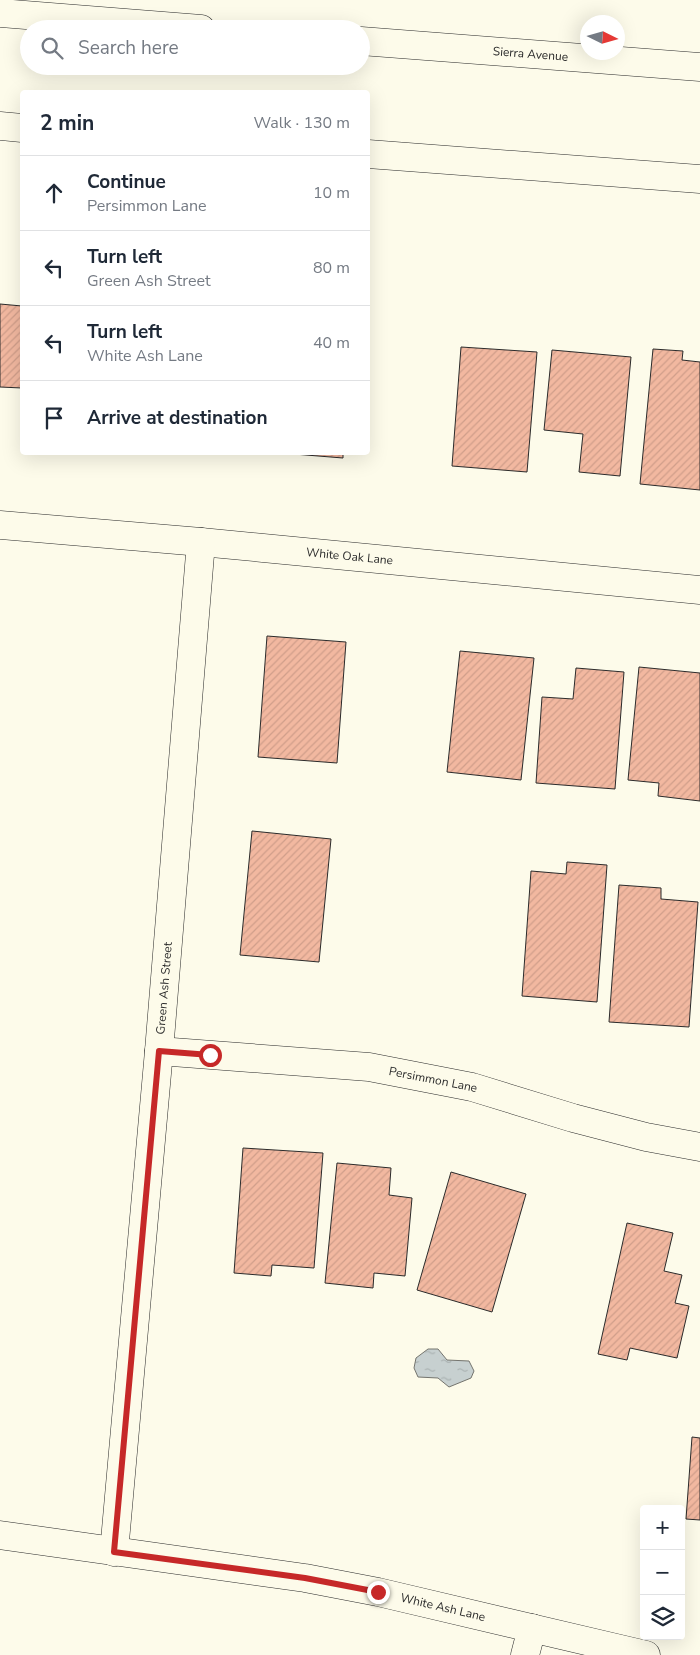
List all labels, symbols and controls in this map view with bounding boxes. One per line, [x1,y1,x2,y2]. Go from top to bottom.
north arrow [580,15,625,60]
search box [20,20,370,75]
icon: search [38,34,66,62]
text: Search here [78,35,179,61]
street label: Sierra Avenue [492,43,569,65]
text: 2 min [40,109,94,137]
text: Walk · 130 m [254,112,350,134]
text: Continue [87,169,166,195]
icon: ahead [40,179,68,207]
text: 10 m [313,182,350,204]
text: Persimmon Lane [87,195,207,217]
text: Turn left [87,244,162,270]
icon: left [40,254,68,282]
text: 80 m [313,257,350,279]
text: Green Ash Street [87,270,211,292]
text: Turn left [87,319,162,345]
icon: left [40,329,68,357]
text: 40 m [313,332,350,354]
text: White Ash Lane [87,345,203,367]
icon: arrive [40,404,68,432]
text: Arrive at destination [87,405,268,431]
street label: White Oak Lane [305,544,394,568]
street label: Green Ash Street [152,941,176,1035]
route start [199,1044,222,1067]
street label: Persimmon Lane [388,1063,479,1096]
map controls [640,1505,685,1640]
button: + [640,1505,685,1550]
button: − [640,1550,685,1595]
route end [367,1581,390,1604]
street label: White Ash Lane [399,1590,487,1625]
button: layers [640,1595,685,1640]

